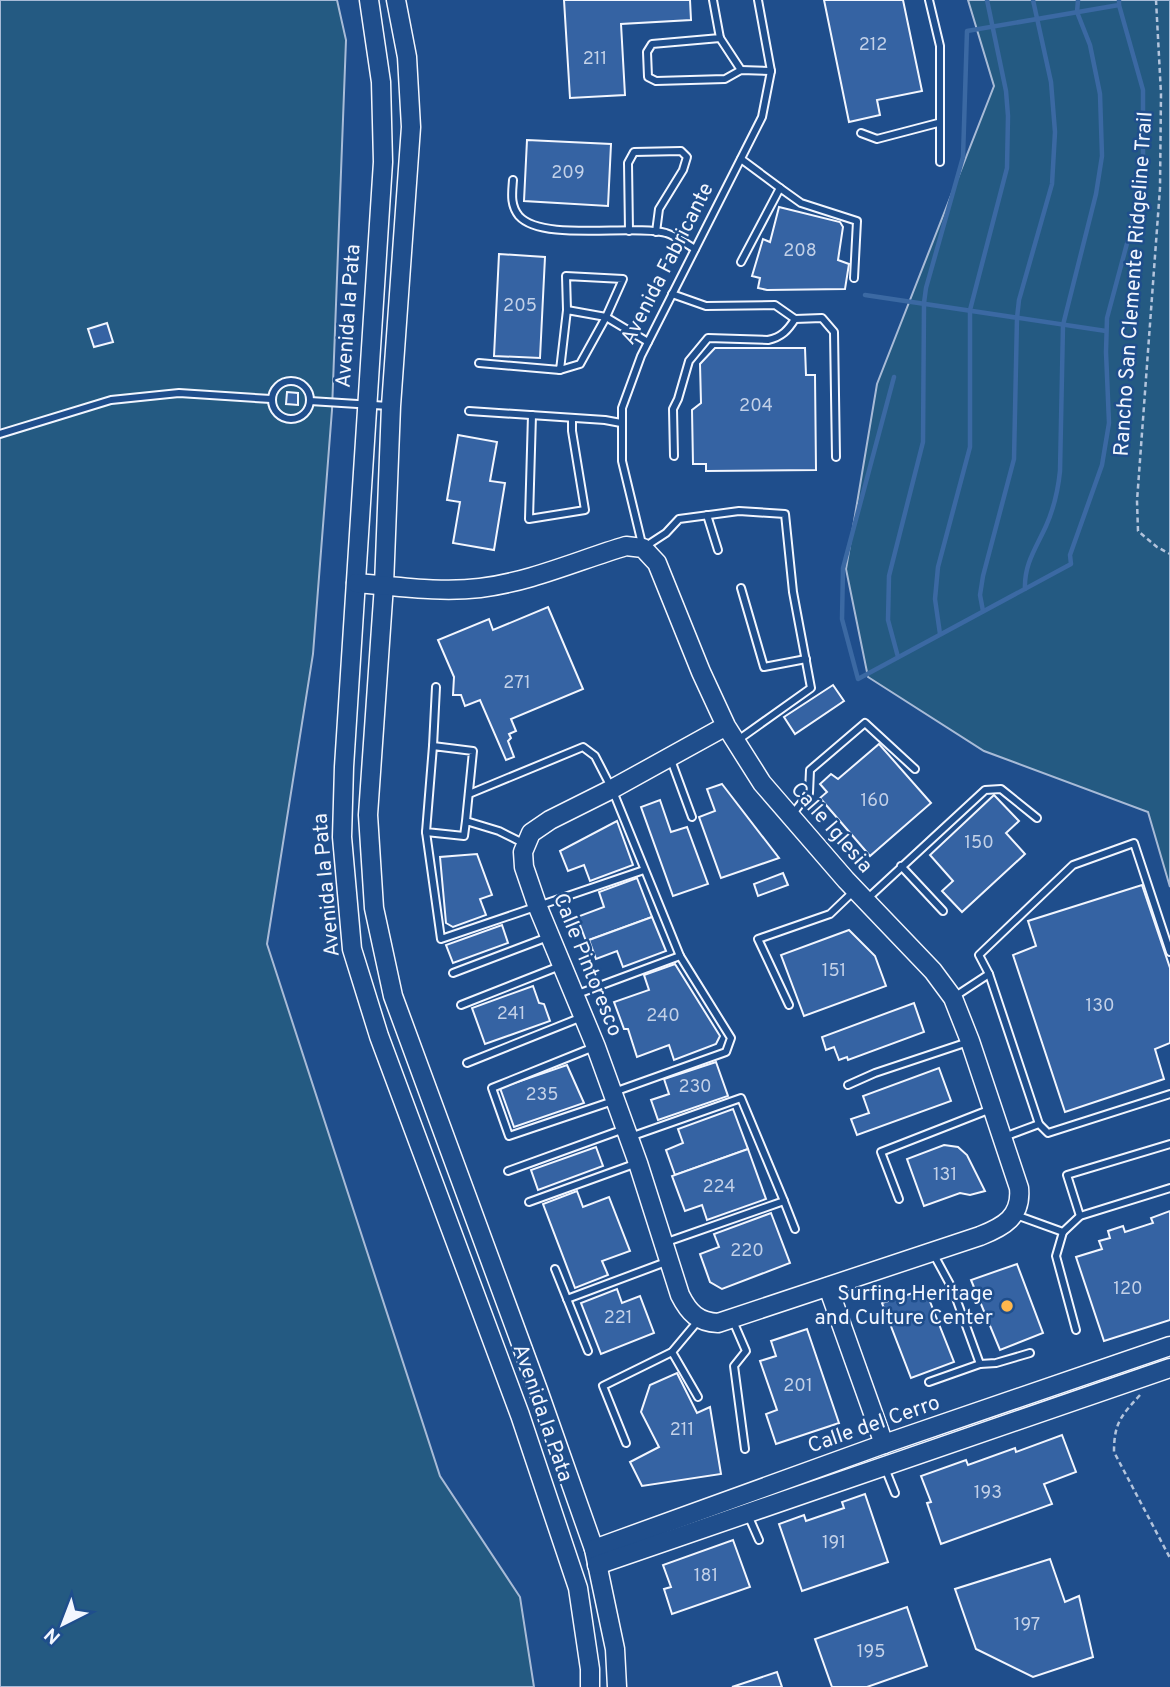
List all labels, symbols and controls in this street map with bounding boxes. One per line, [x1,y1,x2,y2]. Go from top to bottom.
house number: 212 [859,34,887,57]
house number: 211 [583,48,607,71]
street label: Rancho San Clemente Ridgeline Trail [1108,111,1160,457]
house number: 209 [551,162,585,185]
street label: Avenida Fabricante [615,178,721,350]
house number: 208 [783,240,817,263]
street label: Avenida la Pata [331,243,367,389]
house number: 205 [503,295,537,318]
house number: 204 [739,395,773,418]
house number: 271 [503,672,531,695]
street label: Calle Iglesia [784,777,878,879]
house number: 160 [860,790,890,813]
street label: Avenida la Pata [307,812,347,958]
house number: 150 [964,832,994,855]
street label: Calle Pintoresco [546,889,628,1041]
house number: 151 [822,960,846,983]
house number: 130 [1086,995,1114,1018]
house number: 241 [497,1003,525,1026]
house number: 240 [646,1005,680,1028]
house number: 230 [678,1076,712,1099]
house number: 235 [525,1084,559,1107]
house number: 131 [933,1164,957,1187]
house number: 224 [702,1176,736,1199]
house number: 220 [730,1240,764,1263]
house number: 120 [1113,1278,1143,1301]
place label: Surfing Heritage and Culture Center [815,1281,993,1332]
marker: Surfing Heritage and Culture Center [999,1298,1015,1314]
house number: 221 [604,1307,632,1330]
street label: Avenida la Pata [506,1340,578,1486]
house number: 201 [783,1375,813,1398]
street label: Calle del Cerro [804,1390,944,1460]
house number: 211 [670,1419,694,1442]
house number: 193 [974,1482,1002,1505]
house number: 191 [822,1532,846,1555]
house number: 181 [694,1565,718,1588]
north arrow [28,1589,98,1659]
house number: 197 [1014,1614,1040,1637]
text: N [40,1622,66,1649]
house number: 195 [857,1641,885,1664]

